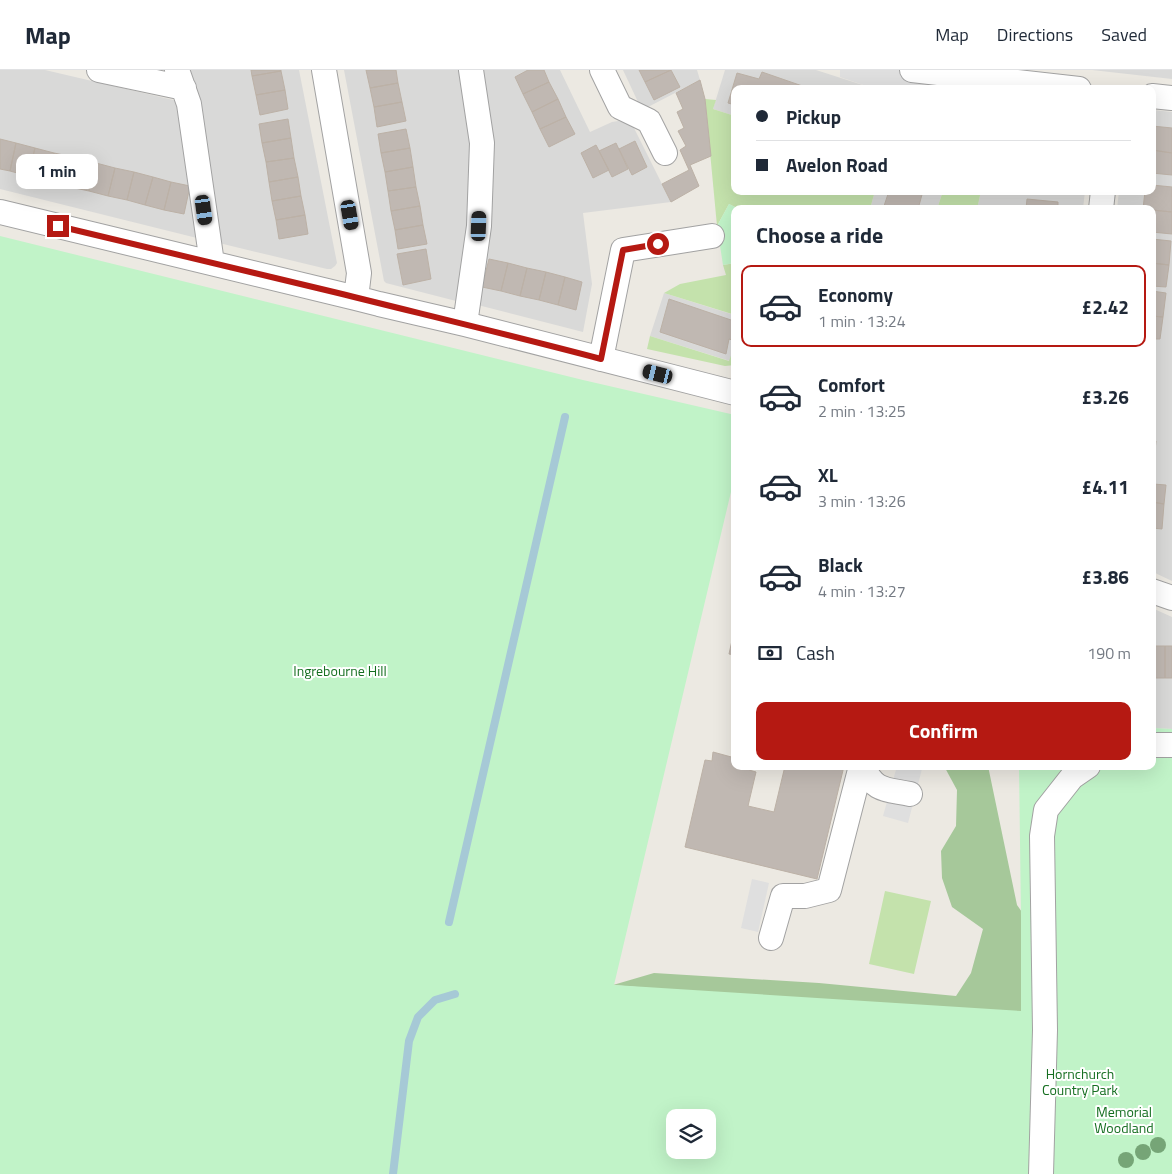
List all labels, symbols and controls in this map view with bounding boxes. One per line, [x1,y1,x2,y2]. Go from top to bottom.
text: Map [25,17,71,53]
text: Map [935,21,969,48]
text: Directions [997,21,1073,48]
text: Saved [1101,21,1147,48]
text: Pickup [786,102,841,131]
text: Avelon Road [786,150,888,179]
callout: 1 min [17,154,99,188]
text: 1 min [38,159,76,183]
car [194,194,213,226]
car [340,199,359,231]
car [470,211,487,241]
route end [47,215,69,237]
text: Choose a ride [756,218,883,252]
route start [647,233,669,255]
text: Economy [818,280,893,309]
icon: car [758,284,803,329]
text: £2.42 [1082,292,1129,321]
text: 1 min · 13:24 [818,309,906,333]
car [641,363,674,385]
text: Comfort [818,370,885,399]
icon: car [758,374,803,419]
text: £3.26 [1082,382,1129,411]
text: 2 min · 13:25 [818,399,906,423]
text: XL [818,460,838,489]
icon: car [758,464,803,509]
text: £4.11 [1082,472,1129,501]
text: 3 min · 13:26 [818,489,906,513]
text: Black [818,550,863,579]
icon: car [758,554,803,599]
text: £3.86 [1082,562,1129,591]
text: 4 min · 13:27 [818,579,906,603]
text: Cash [796,638,835,667]
icon: cash [756,639,784,667]
text: 190 m [1087,641,1131,665]
park label: Ingrebourne Hill [293,660,387,681]
button: Confirm [756,702,1131,760]
park label: Hornchurch Country Park [1042,1063,1118,1100]
park label: Memorial Woodland [1094,1101,1154,1138]
map controls [666,1109,716,1159]
button: layers [666,1109,716,1159]

